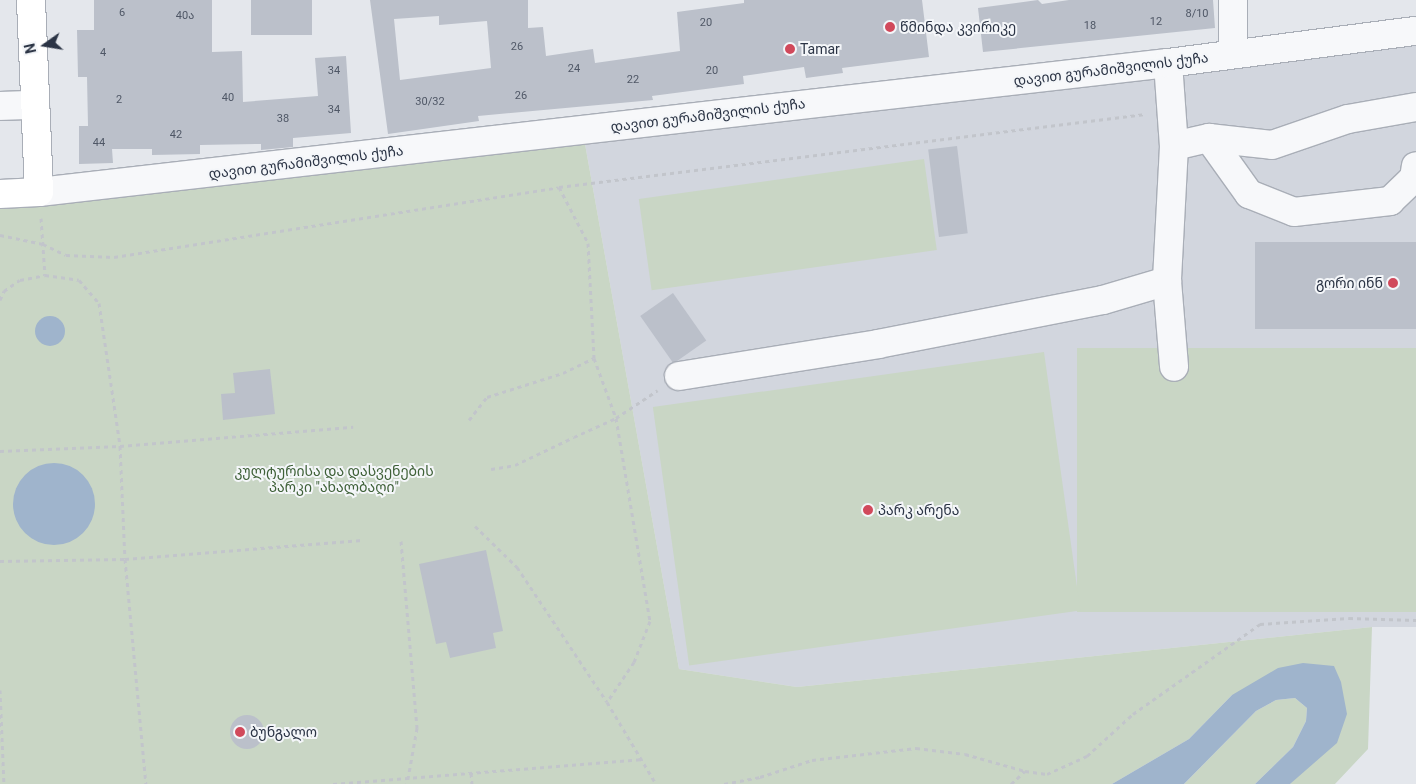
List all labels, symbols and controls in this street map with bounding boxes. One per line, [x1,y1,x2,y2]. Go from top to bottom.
house number: 6 [119,6,125,20]
house number: 8/10 [1185,7,1209,21]
house number: 40ა [176,9,194,23]
house number: 12 [1150,15,1162,29]
house number: 20 [700,16,712,30]
place label: წმინდა კვირიკე [900,19,1016,35]
house number: 18 [1084,19,1096,33]
north arrow [20,20,70,70]
marker: წმინდა კვირიკე [884,21,896,33]
house number: 26 [511,40,523,54]
place label: Tamar [800,41,840,57]
text: N [21,42,39,55]
marker: Tamar [784,43,796,55]
house number: 4 [100,46,106,60]
street label: დავით გურამიშვილის ქუჩა [1013,49,1209,89]
house number: 24 [568,62,580,76]
house number: 34 [328,64,340,78]
house number: 20 [706,64,718,78]
house number: 22 [627,73,639,87]
house number: 26 [515,89,527,103]
house number: 40 [222,91,234,105]
house number: 2 [116,93,122,107]
house number: 30/32 [415,95,445,109]
street label: დავით გურამიშვილის ქუჩა [610,95,806,135]
house number: 34 [328,103,340,117]
house number: 38 [277,112,289,126]
house number: 42 [170,128,182,142]
house number: 44 [93,136,105,150]
street label: დავით გურამიშვილის ქუჩა [208,142,404,182]
place label: გორი ინნ [1316,275,1383,291]
marker: გორი ინნ [1387,277,1399,289]
park label: კულტურისა და დასვენების პარკი "ახალბაღი" [234,463,434,496]
place label: პარკ არენა [878,502,959,518]
marker: პარკ არენა [862,504,874,516]
place label: ბუნგალო [250,724,317,740]
marker: ბუნგალო [234,726,246,738]

